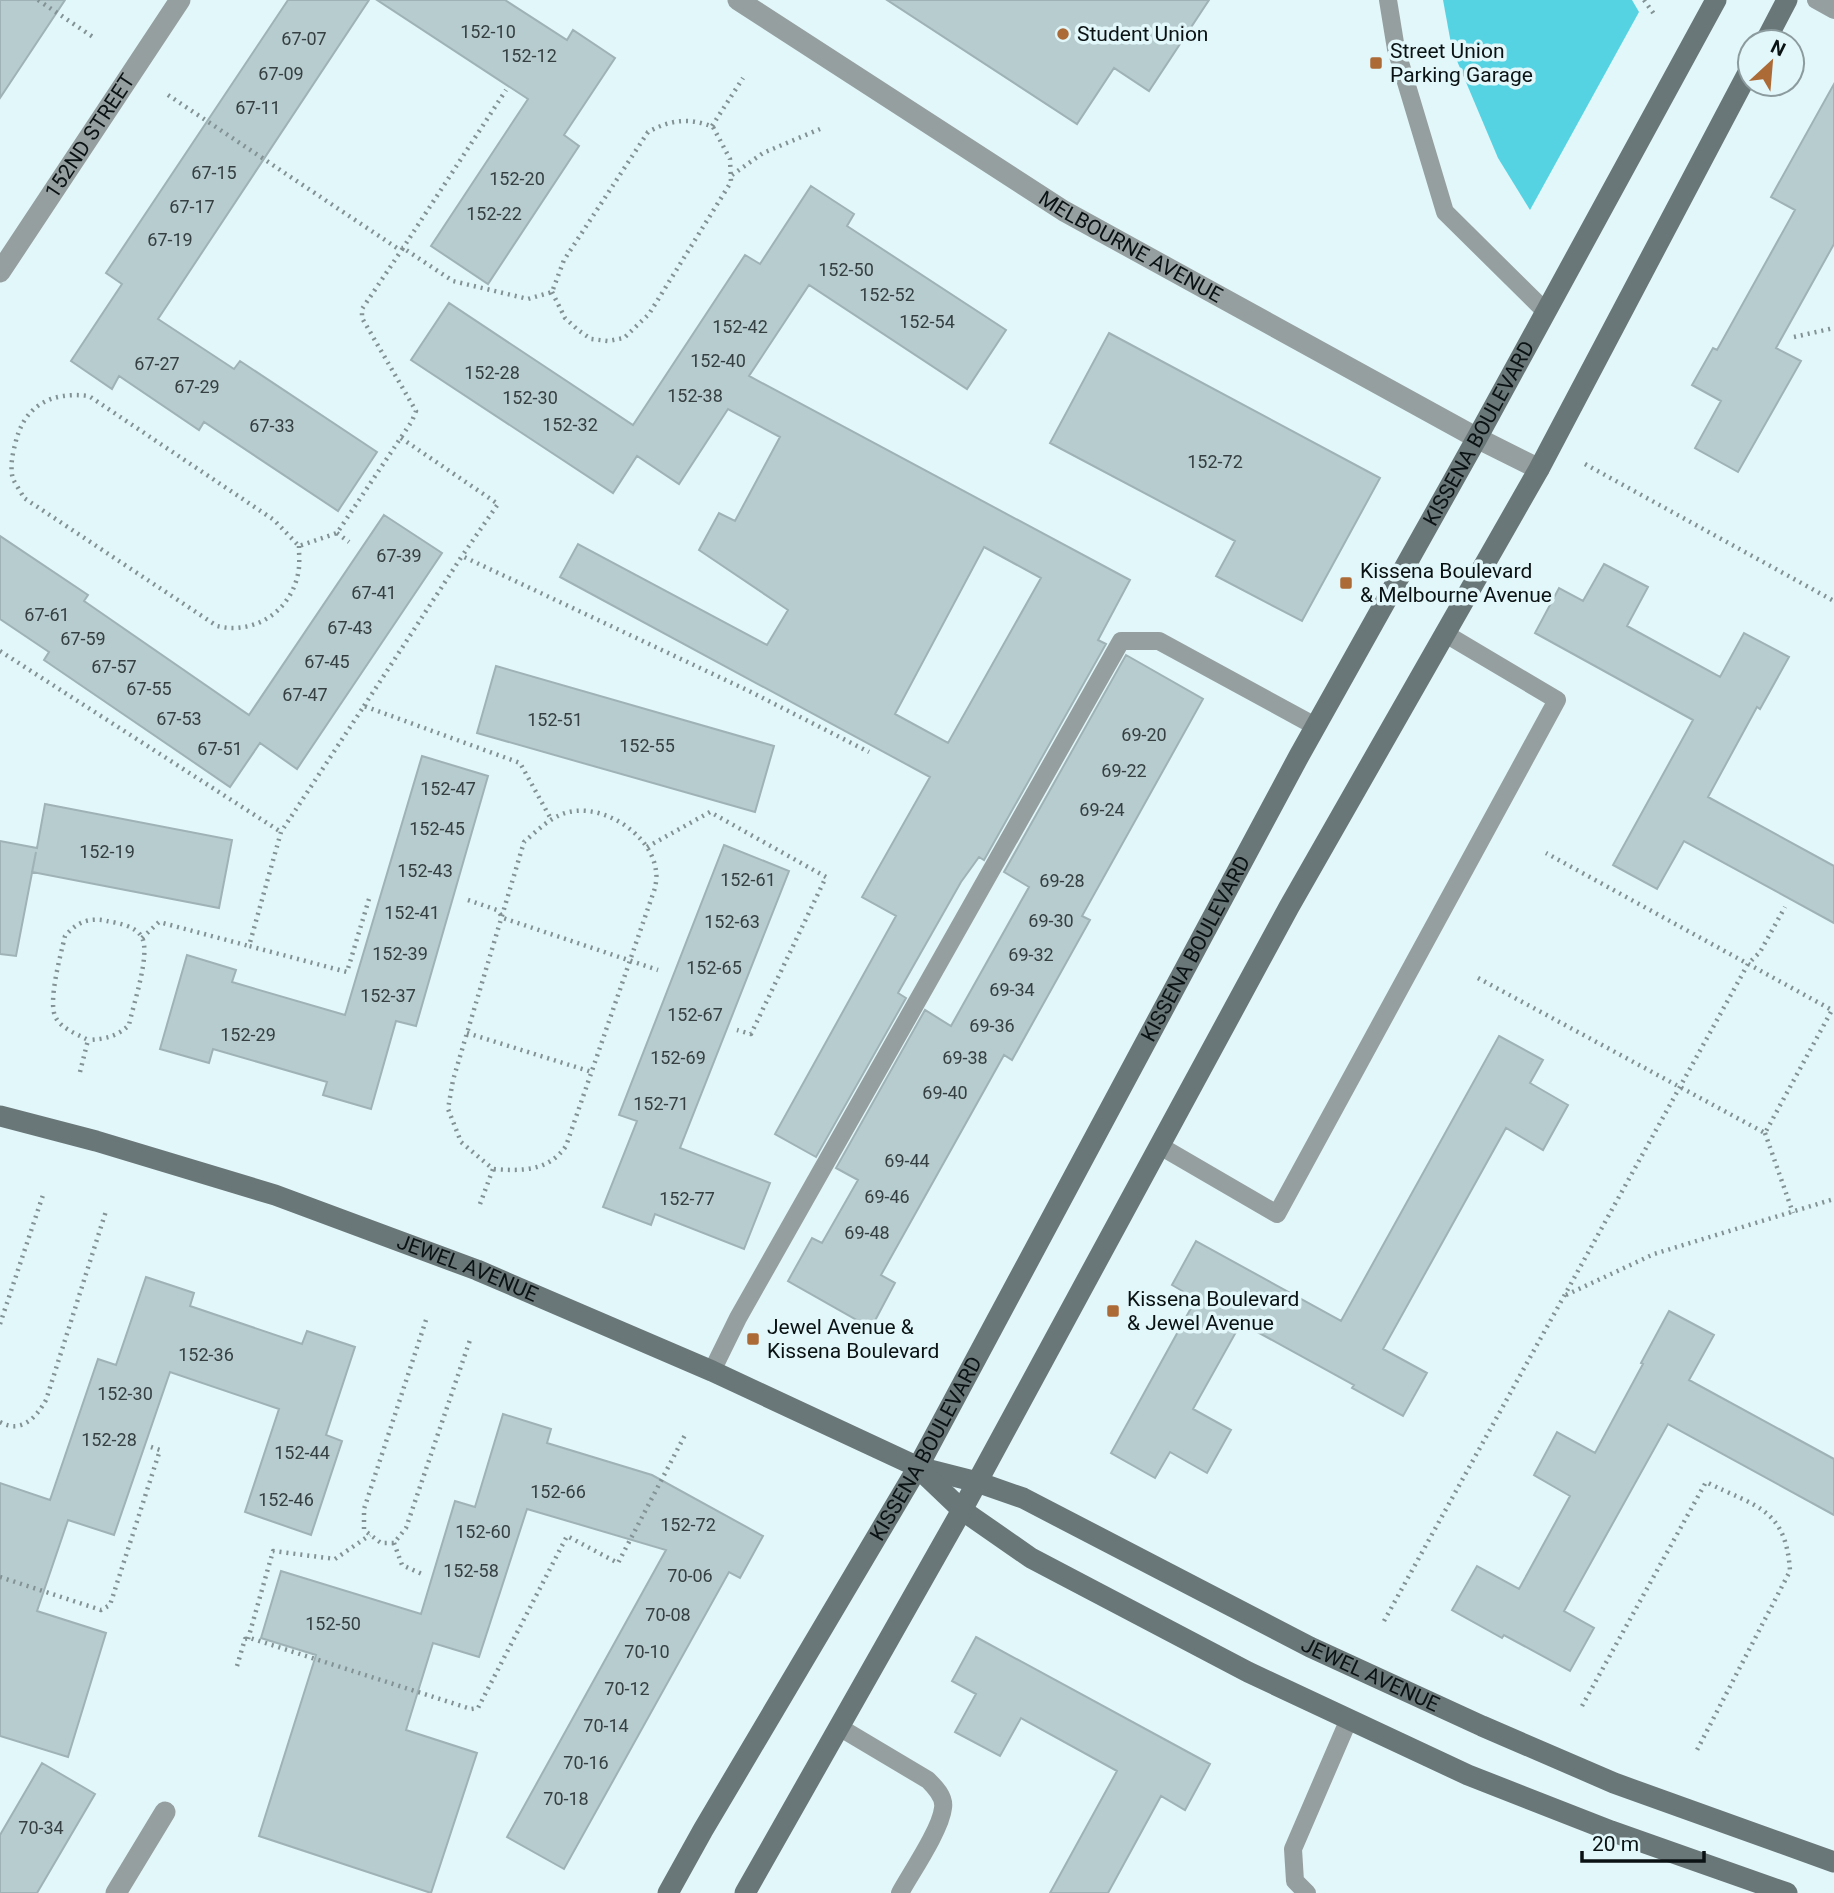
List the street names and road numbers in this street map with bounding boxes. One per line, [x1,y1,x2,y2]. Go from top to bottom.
street label: 152ND STREET [40,69,140,203]
street label: MELBOURNE AVENUE [1034,186,1227,308]
street label: KISSENA BOULEVARD [1418,337,1540,530]
street label: KISSENA BOULEVARD [1136,852,1255,1046]
street label: JEWEL AVENUE [394,1229,542,1307]
street label: KISSENA BOULEVARD [865,1352,987,1545]
street label: JEWEL AVENUE [1297,1633,1443,1717]

